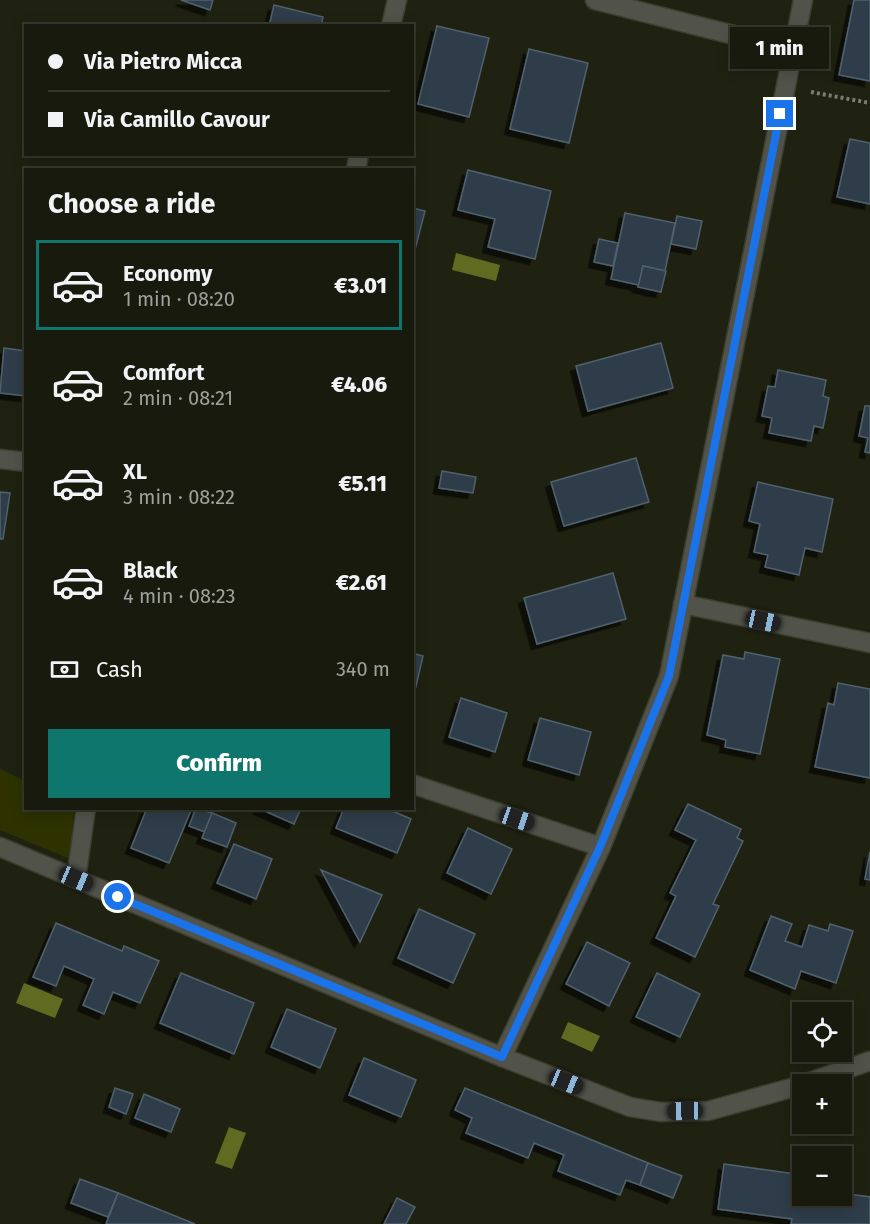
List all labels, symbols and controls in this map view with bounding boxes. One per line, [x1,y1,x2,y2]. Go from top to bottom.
callout: 1 min [730,27,830,69]
text: 1 min [756,36,803,60]
text: Via Pietro Micca [84,48,242,75]
route end [766,100,793,127]
text: Via Camillo Cavour [84,106,270,133]
text: Choose a ride [48,188,215,220]
icon: car [51,258,105,312]
text: Economy [123,260,212,287]
text: €3.01 [334,272,387,299]
text: 1 min · 08:20 [123,287,235,311]
icon: car [51,357,105,411]
text: Comfort [123,359,204,386]
text: €4.06 [331,371,387,398]
text: 2 min · 08:21 [123,386,233,410]
icon: car [51,456,105,510]
text: XL [123,458,147,485]
text: €5.11 [338,470,387,497]
text: 3 min · 08:22 [123,485,235,509]
icon: car [51,555,105,609]
text: Black [123,557,178,584]
text: €2.61 [336,569,387,596]
text: 4 min · 08:23 [123,584,236,608]
car [744,608,782,634]
icon: cash [48,653,81,686]
text: Cash [96,656,143,683]
text: 340 m [336,657,390,681]
button: Confirm [48,729,390,798]
car [497,805,537,833]
car [56,864,96,894]
route start [104,883,131,910]
map controls [792,1002,852,1206]
button: locate [792,1002,852,1062]
car [546,1067,586,1097]
button: + [792,1074,852,1134]
car [667,1102,703,1120]
button: − [792,1146,852,1206]

